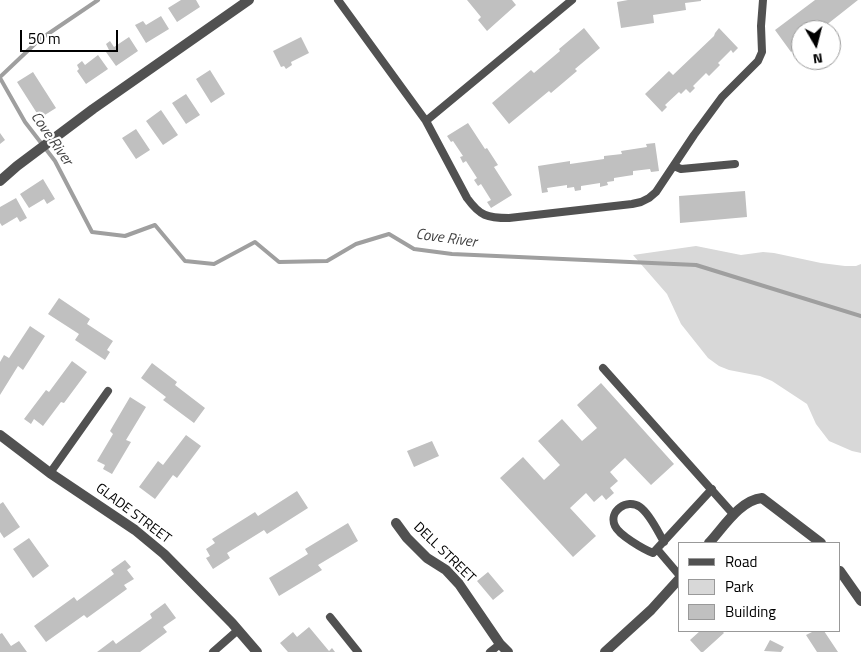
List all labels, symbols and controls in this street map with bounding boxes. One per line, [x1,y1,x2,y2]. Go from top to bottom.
scale bar [22,20,120,52]
north arrow [791,20,841,70]
text: 50 m [28,27,61,50]
text: N [812,48,824,70]
water label: Cove River [26,109,76,169]
water label: Cove River [414,226,478,252]
street label: GLADE STREET [92,480,174,548]
street label: DELL STREET [410,519,478,587]
legend [678,542,841,632]
text: Road [725,550,757,573]
text: Park [725,575,754,598]
text: Building [725,600,776,623]

